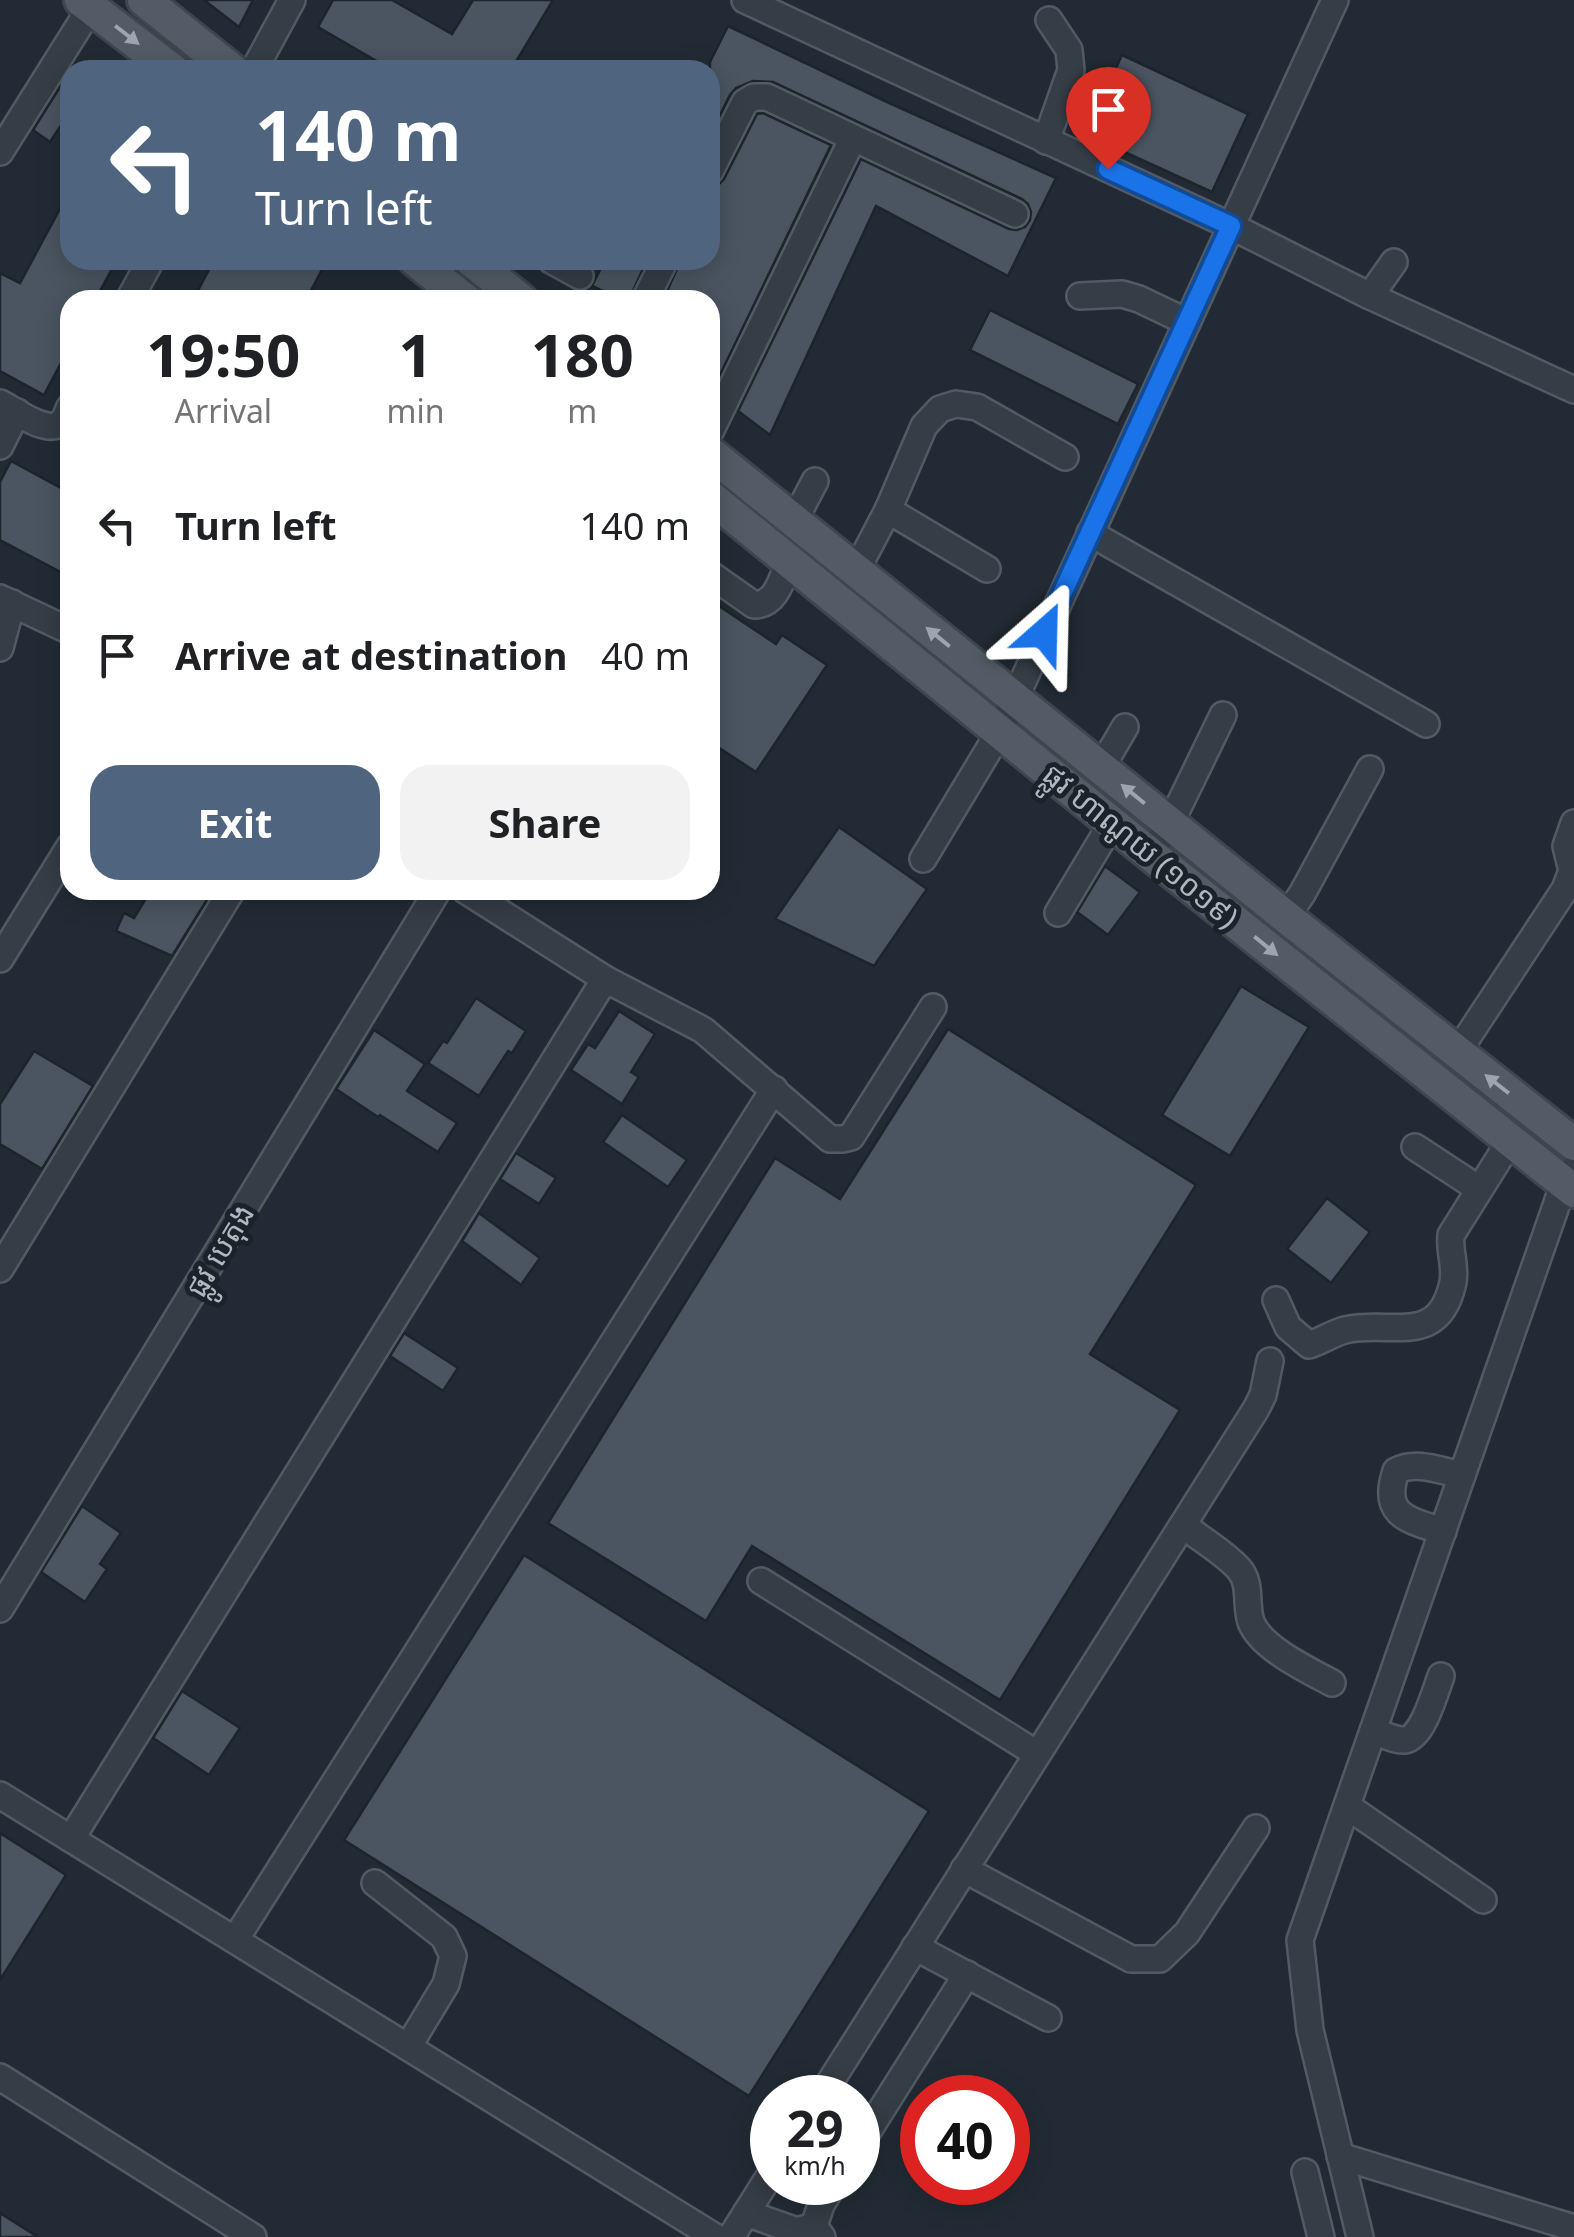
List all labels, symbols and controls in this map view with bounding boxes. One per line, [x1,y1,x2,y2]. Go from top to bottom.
one-way arrow [114,24,140,45]
pin [1066,67,1151,170]
icon: arrive [1081,82,1136,137]
text: 140 m [255,86,462,182]
icon: left [90,100,220,230]
text: Turn left [255,177,432,238]
text: 19:50 [146,313,300,395]
text: 1 [398,313,433,395]
text: 180 [531,313,634,395]
text: Arrival [175,389,272,432]
text: min [387,389,445,432]
text: m [567,389,597,432]
icon: left [90,498,145,553]
text: Turn left [175,499,337,551]
text: 140 m [579,499,690,551]
position arrow [992,581,1096,685]
one-way arrow [926,627,951,648]
icon: arrive [90,628,145,683]
text: Arrive at destination [175,629,567,681]
text: 40 m [601,629,690,681]
street label: ផ្លូវ ហាណូយ (១០១៩) [1030,753,1248,942]
button: Exit [90,765,380,880]
button: Share [400,765,690,880]
one-way arrow [1121,784,1146,805]
one-way arrow [1253,935,1278,956]
one-way arrow [1484,1074,1510,1094]
street label: ផ្លូវ បេតុង [175,1196,269,1308]
speed limit sign: 40 [900,2075,1030,2205]
text: 29 [786,2094,844,2162]
text: km/h [784,2148,846,2182]

